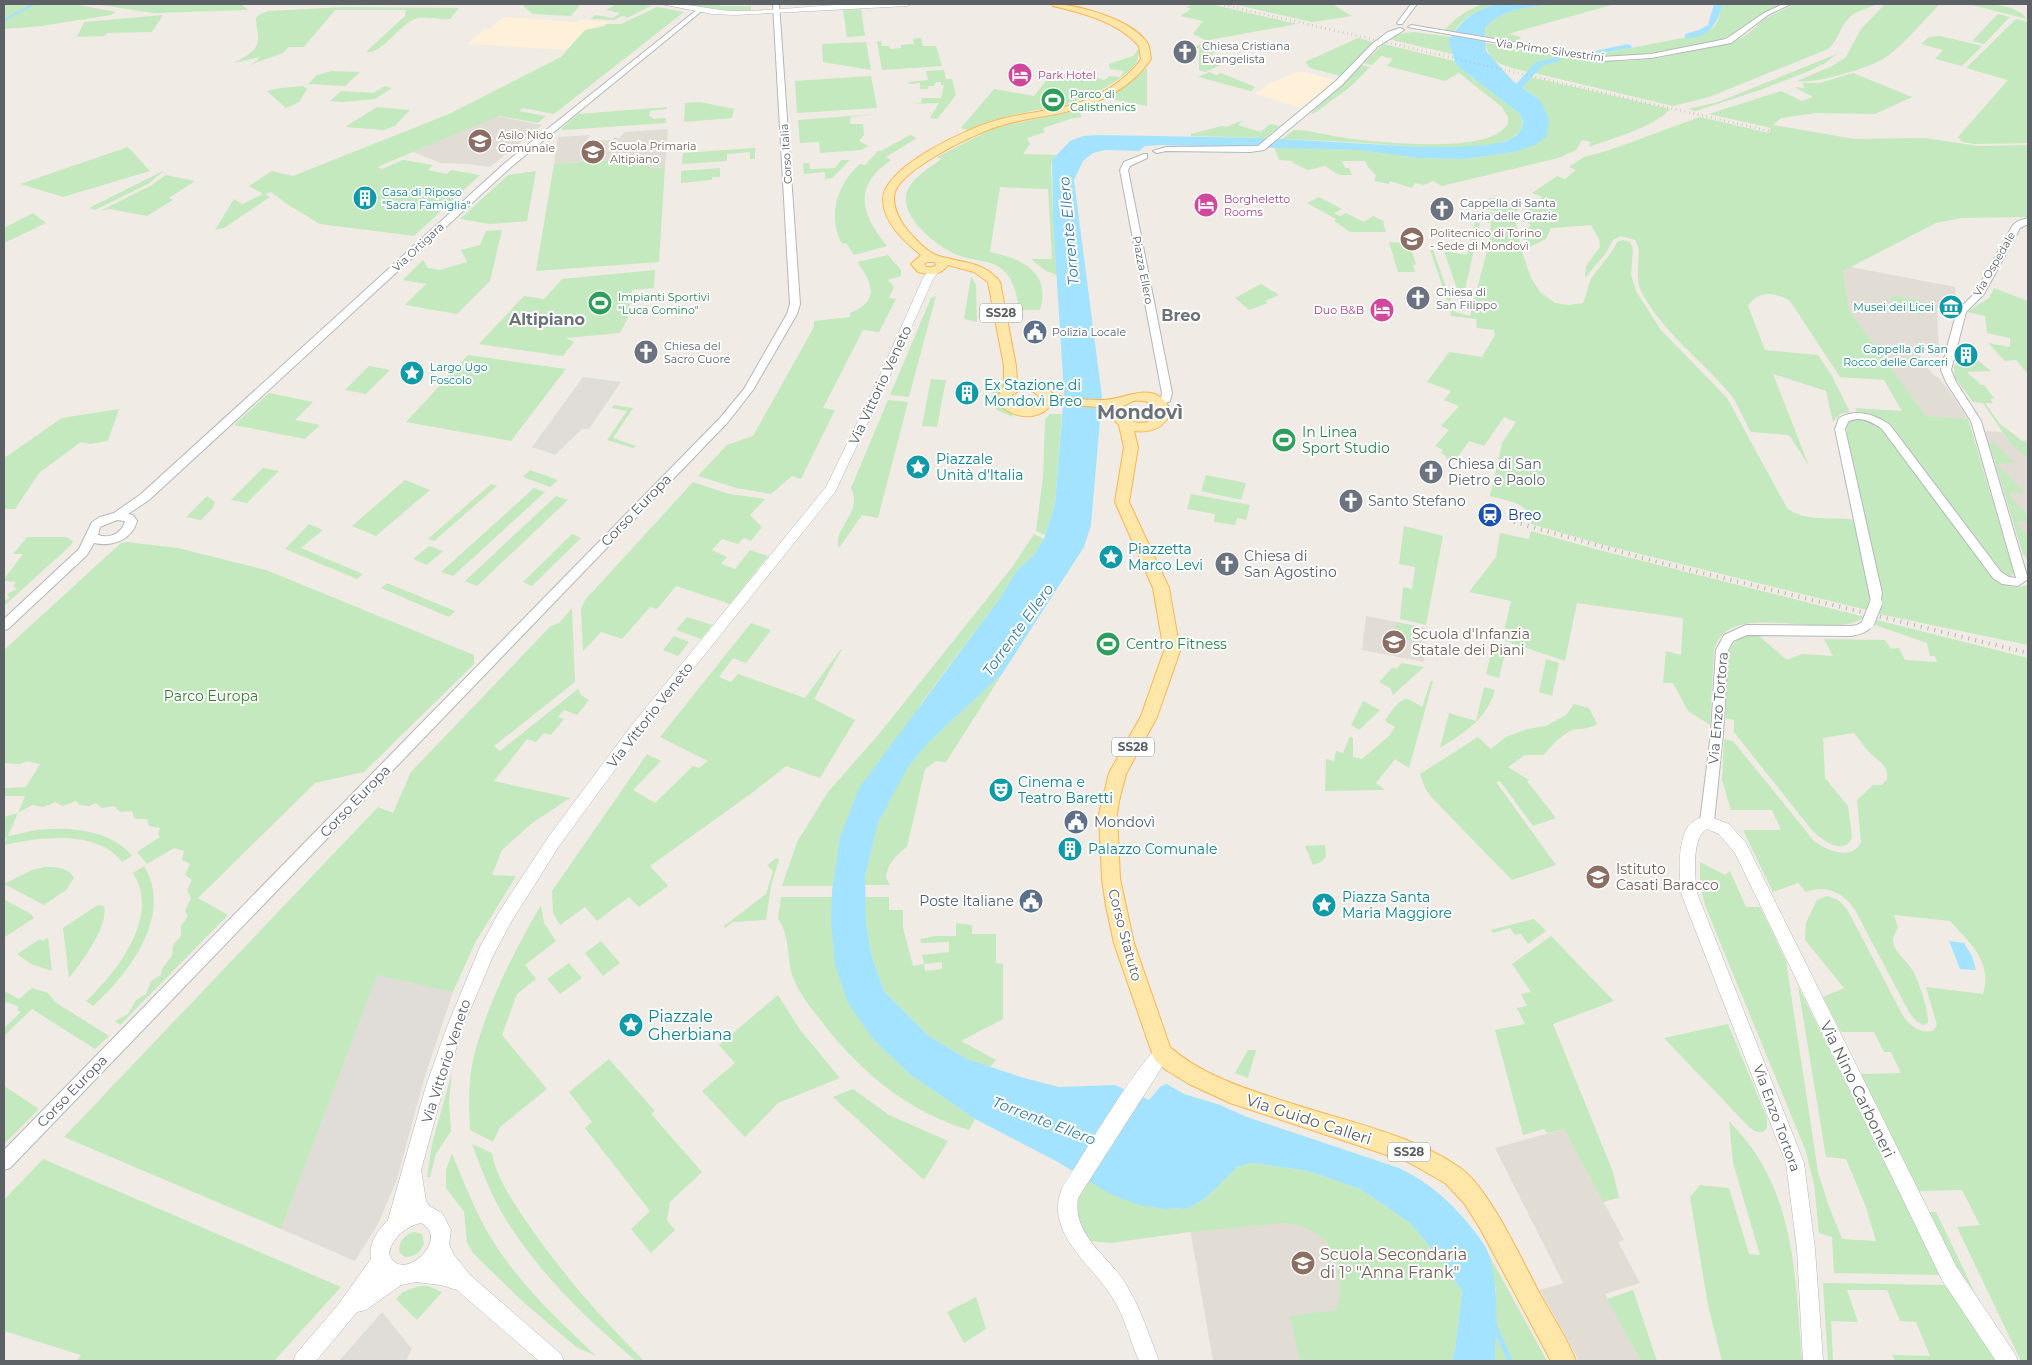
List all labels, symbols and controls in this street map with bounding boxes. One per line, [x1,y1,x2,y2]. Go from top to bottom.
street label: Via Primo Silvestrini [1495,35,1605,65]
church icon: Chiesa Cristiana Evangelista [1172,39,1198,65]
place label: Chiesa Cristiana Evangelista [1202,39,1290,66]
hotel icon: Park Hotel [1007,62,1033,88]
place label: Park Hotel [1038,68,1096,82]
sports icon: Parco di Calisthenics [1040,87,1066,113]
place label: Parco di Calisthenics [1070,87,1137,114]
street label: Corso Italia [777,123,795,185]
school or university icon: Asilo Nido Comunale [467,128,493,154]
place label: Asilo Nido Comunale [498,128,555,155]
school or university icon: Scuola Primaria Altipiano [580,139,606,165]
place label: Scuola Primaria Altipiano [610,139,696,166]
water label: Torrente Ellero [1054,176,1083,286]
building icon: Casa di Riposo "Sacra Famiglia" [352,185,378,211]
place label: Casa di Riposo "Sacra Famiglia" [382,185,471,212]
hotel icon: Borgheletto Rooms [1193,192,1219,218]
place label: Borgheletto Rooms [1224,192,1290,219]
church icon: Cappella di Santa Maria delle Grazie [1429,196,1455,222]
place label: Cappella di Santa Maria delle Grazie [1460,196,1558,223]
street label: Via Ortigara [389,220,447,274]
school or university icon: Politecnico di Torino - Sede di Mondovì [1399,226,1425,252]
place label: Politecnico di Torino - Sede di Mondovì [1430,226,1541,253]
street label: Via Ospedale [1970,229,2018,299]
street label: Piazza Ellero [1130,235,1156,305]
church icon: Chiesa di San Filippo [1405,285,1431,311]
place label: Chiesa di San Filippo [1436,285,1497,312]
sports icon: Impianti Sportivi "Luca Comino" [587,290,613,316]
place label: Impianti Sportivi "Luca Comino" [618,290,710,317]
museum icon: Musei dei Licei [1938,294,1964,320]
hotel icon: Duo B&B [1369,297,1395,323]
place label: Musei dei Licei [1853,300,1934,314]
place label: Duo B&B [1314,303,1364,317]
road number: SS28 [980,304,1022,322]
district label: Breo [1161,306,1201,325]
district label: Altipiano [508,310,585,329]
public building icon: Polizia Locale [1022,319,1048,345]
street label: Via Vittorio Veneto [845,322,916,447]
place label: Polizia Locale [1052,325,1126,339]
church icon: Chiesa del Sacro Cuore [633,339,659,365]
place label: Chiesa del Sacro Cuore [664,339,731,366]
place label: Cappella di San Rocco delle Carceri [1843,342,1948,369]
building icon: Cappella di San Rocco delle Carceri [1953,342,1979,368]
place icon: Largo Ugo Foscolo [399,360,425,386]
place label: Largo Ugo Foscolo [430,360,488,387]
place label: Ex Stazione di Mondovì Breo [984,376,1082,410]
building icon: Ex Stazione di Mondovì Breo [954,380,980,406]
district label: Mondovì [1097,401,1183,424]
place label: In Linea Sport Studio [1302,423,1390,457]
sports icon: In Linea Sport Studio [1271,427,1297,453]
place label: Piazzale Unità d'Italia [936,450,1024,484]
place icon: Piazzale Unità d'Italia [905,454,931,480]
place label: Chiesa di San Pietro e Paolo [1448,455,1546,489]
church icon: Chiesa di San Pietro e Paolo [1418,459,1444,485]
street label: Corso Europa [597,470,675,550]
church icon: Santo Stefano [1338,488,1364,514]
place label: Santo Stefano [1368,492,1466,510]
station icon: Breo [1477,502,1503,528]
place label: Breo [1508,506,1541,524]
place label: Piazzetta Marco Levi [1128,540,1203,574]
place icon: Piazzetta Marco Levi [1098,544,1124,570]
place label: Chiesa di San Agostino [1244,547,1337,581]
church icon: Chiesa di San Agostino [1214,551,1240,577]
water label: Torrente Ellero [978,580,1057,680]
place label: Scuola d'Infanzia Statale dei Piani [1412,625,1530,659]
school or university icon: Scuola d'Infanzia Statale dei Piani [1381,629,1407,655]
sports icon: Centro Fitness [1095,631,1121,657]
place label: Centro Fitness [1126,635,1227,653]
street label: Via Enzo Tortora [1704,651,1732,765]
street label: Via Vittorio Veneto [603,658,697,772]
park label: Parco Europa [164,687,258,705]
road number: SS28 [1112,738,1154,756]
street label: Corso Europa [316,761,394,841]
place label: Cinema e Teatro Baretti [1018,773,1113,807]
theatre icon: Cinema e Teatro Baretti [988,777,1014,803]
public building icon: Mondovì [1063,809,1089,835]
place label: Mondovì [1094,813,1155,831]
building icon: Palazzo Comunale [1057,836,1083,862]
place label: Palazzo Comunale [1088,840,1217,858]
place label: Istituto Casati Baracco [1616,860,1719,894]
school or university icon: Istituto Casati Baracco [1585,864,1611,890]
street label: Corso Statuto [1104,887,1146,983]
public building icon: Poste Italiane [1018,888,1044,914]
place label: Piazza Santa Maria Maggiore [1342,888,1452,922]
place label: Poste Italiane [919,892,1014,910]
place icon: Piazza Santa Maria Maggiore [1311,892,1337,918]
street label: Via Vittorio Veneto [417,996,475,1125]
place label: Piazzale Gherbiana [648,1007,732,1044]
place icon: Piazzale Gherbiana [618,1012,644,1038]
street label: Via Nino Carboneri [1816,1018,1899,1161]
street label: Corso Europa [33,1051,111,1131]
street label: Via Enzo Tortora [1749,1062,1805,1174]
street label: Via Guido Calleri [1244,1090,1374,1149]
water label: Torrente Ellero [990,1092,1099,1149]
road number: SS28 [1388,1142,1430,1162]
place label: Scuola Secondaria di 1° "Anna Frank" [1320,1245,1467,1282]
school or university icon: Scuola Secondaria di 1° "Anna Frank" [1290,1250,1316,1276]

